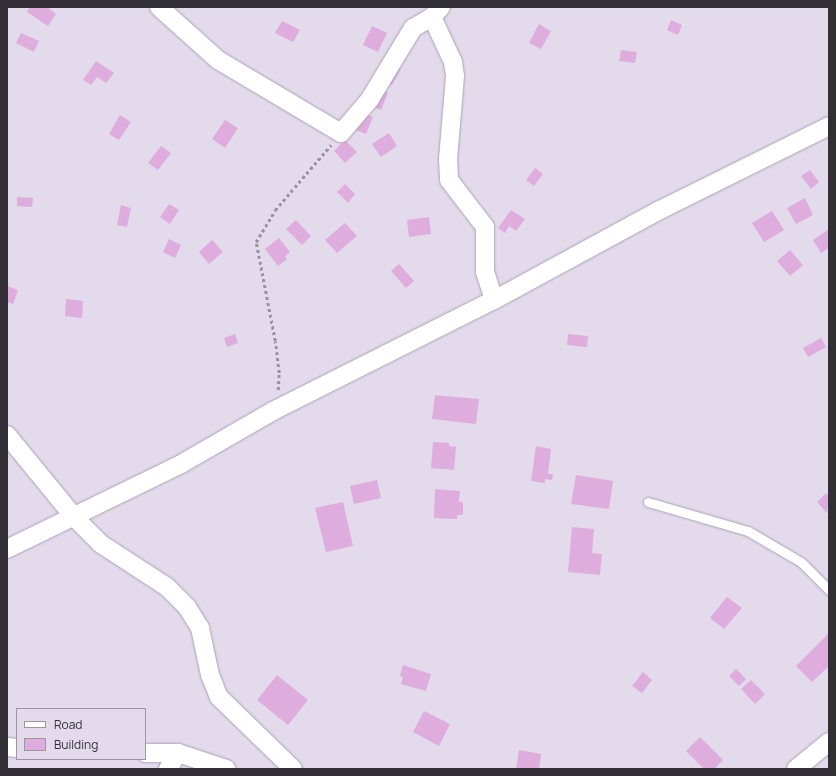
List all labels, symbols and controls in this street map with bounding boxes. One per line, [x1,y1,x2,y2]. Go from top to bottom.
legend [16,708,146,760]
text: Road [54,716,82,733]
text: Building [54,736,98,753]

